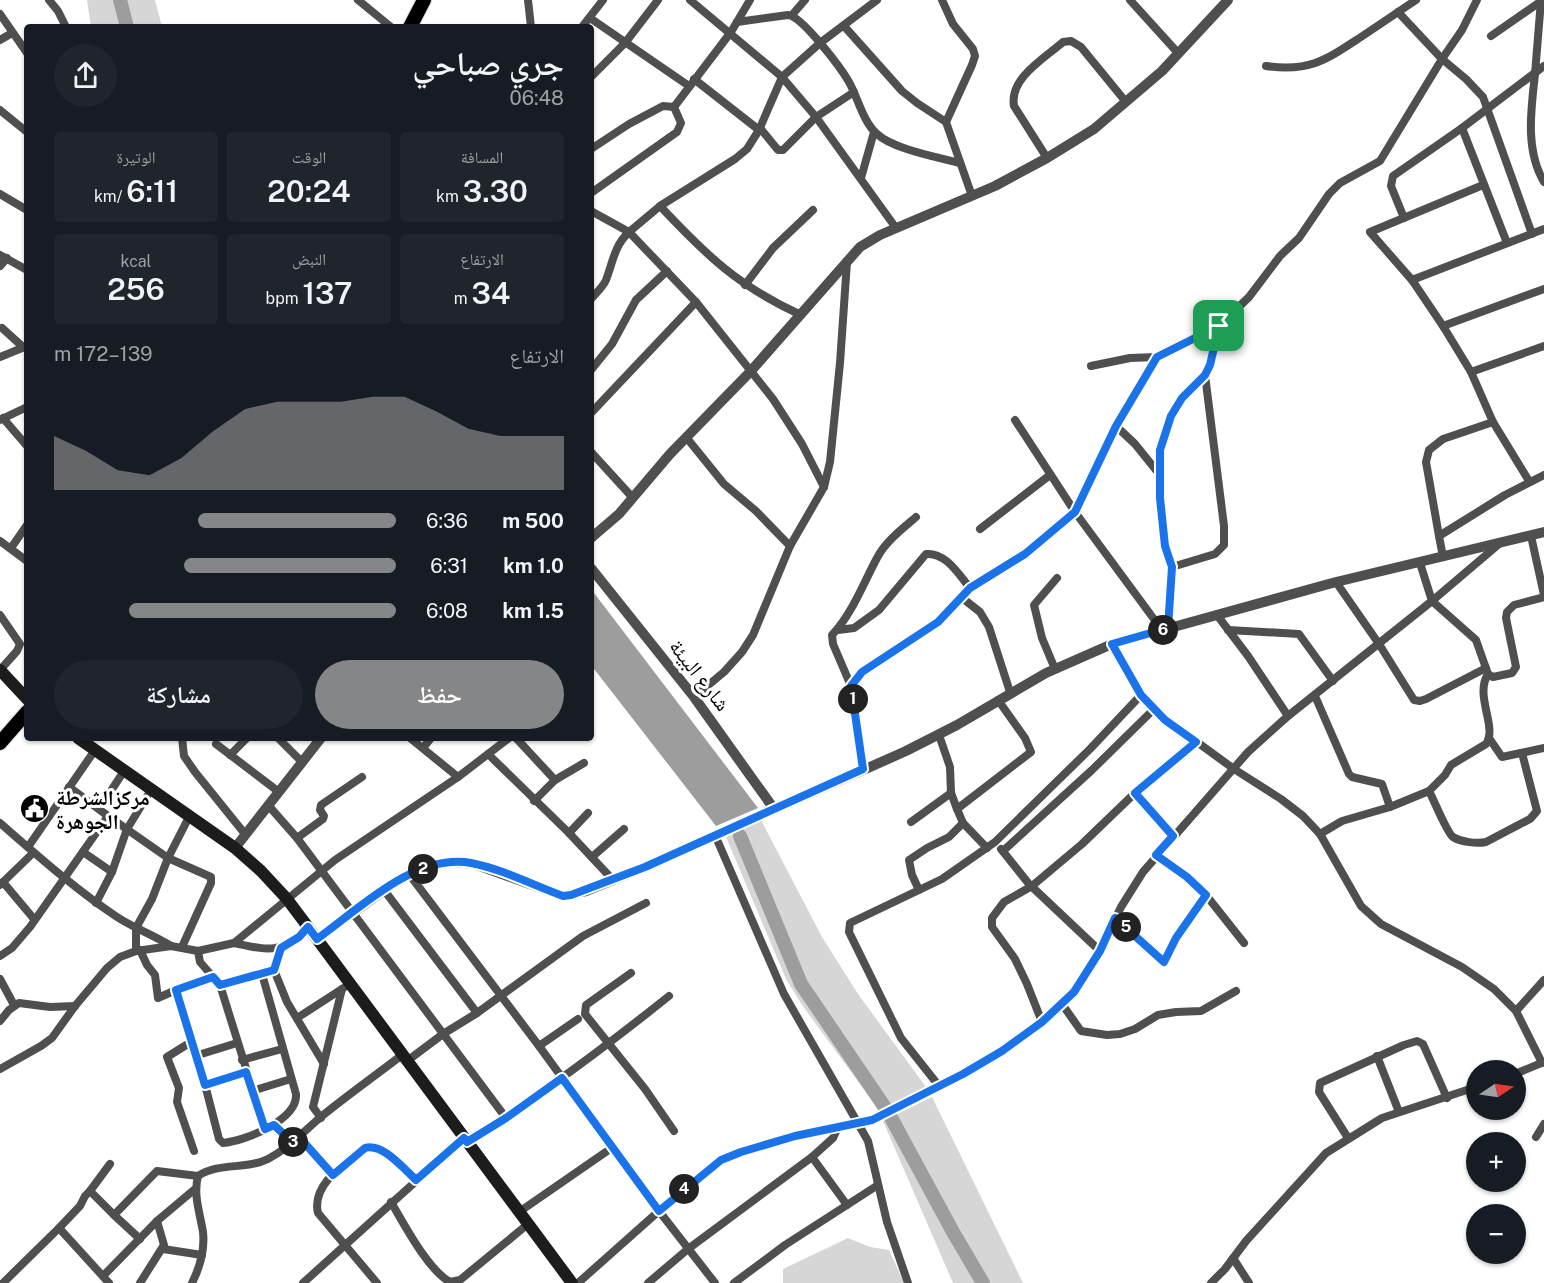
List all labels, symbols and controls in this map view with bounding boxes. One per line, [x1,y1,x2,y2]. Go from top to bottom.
button: share [54,44,117,107]
text: جري صباحي [412,44,564,82]
text: 06:48 [510,86,564,110]
text: الوتيرة [117,148,155,167]
text: الوقت [292,148,326,167]
text: المسافة [461,148,503,167]
text: 6:11 [126,173,178,209]
text: 20:24 [267,173,351,209]
text: 3.30 [463,173,528,209]
text: /km [94,187,126,206]
text: km [436,187,463,206]
text: النبض [292,250,326,269]
text: الارتفاع [460,250,504,269]
text: kcal [121,252,151,271]
text: 256 [107,271,165,307]
text: 137 [302,275,352,311]
text: 34 [472,275,510,311]
text: bpm [266,289,302,308]
text: m [454,289,472,308]
pin [1193,300,1244,351]
icon: arrive [1202,309,1235,342]
text: 139–172 m [54,342,153,366]
text: الارتفاع [509,344,564,368]
text: 6:36 [426,509,468,533]
text: 500 m [502,509,564,533]
text: 6:31 [430,554,468,578]
text: 1.0 km [503,554,564,578]
text: 6:08 [426,599,468,623]
text: 1.5 km [503,599,564,623]
pin: 6 [1148,615,1178,645]
text: 6 [1158,620,1168,639]
street label: شارع البيئة [664,634,736,716]
button: مشاركة [54,660,303,729]
button: حفظ [315,660,564,729]
pin: 1 [838,684,868,714]
text: 1 [850,689,856,708]
place label: مركزالشرطة الجوهرة [56,785,150,834]
public building icon: مركزالشرطة الجوهرة [19,793,51,825]
pin: 2 [408,854,438,884]
text: 2 [418,859,428,878]
pin: 5 [1111,912,1141,942]
text: 5 [1121,917,1131,936]
north arrow [1466,1060,1526,1120]
map controls [1466,1060,1526,1264]
pin: 3 [278,1127,308,1157]
text: 3 [288,1132,298,1151]
button: + [1466,1132,1526,1192]
pin: 4 [669,1174,699,1204]
text: 4 [679,1179,689,1198]
button: − [1466,1204,1526,1264]

